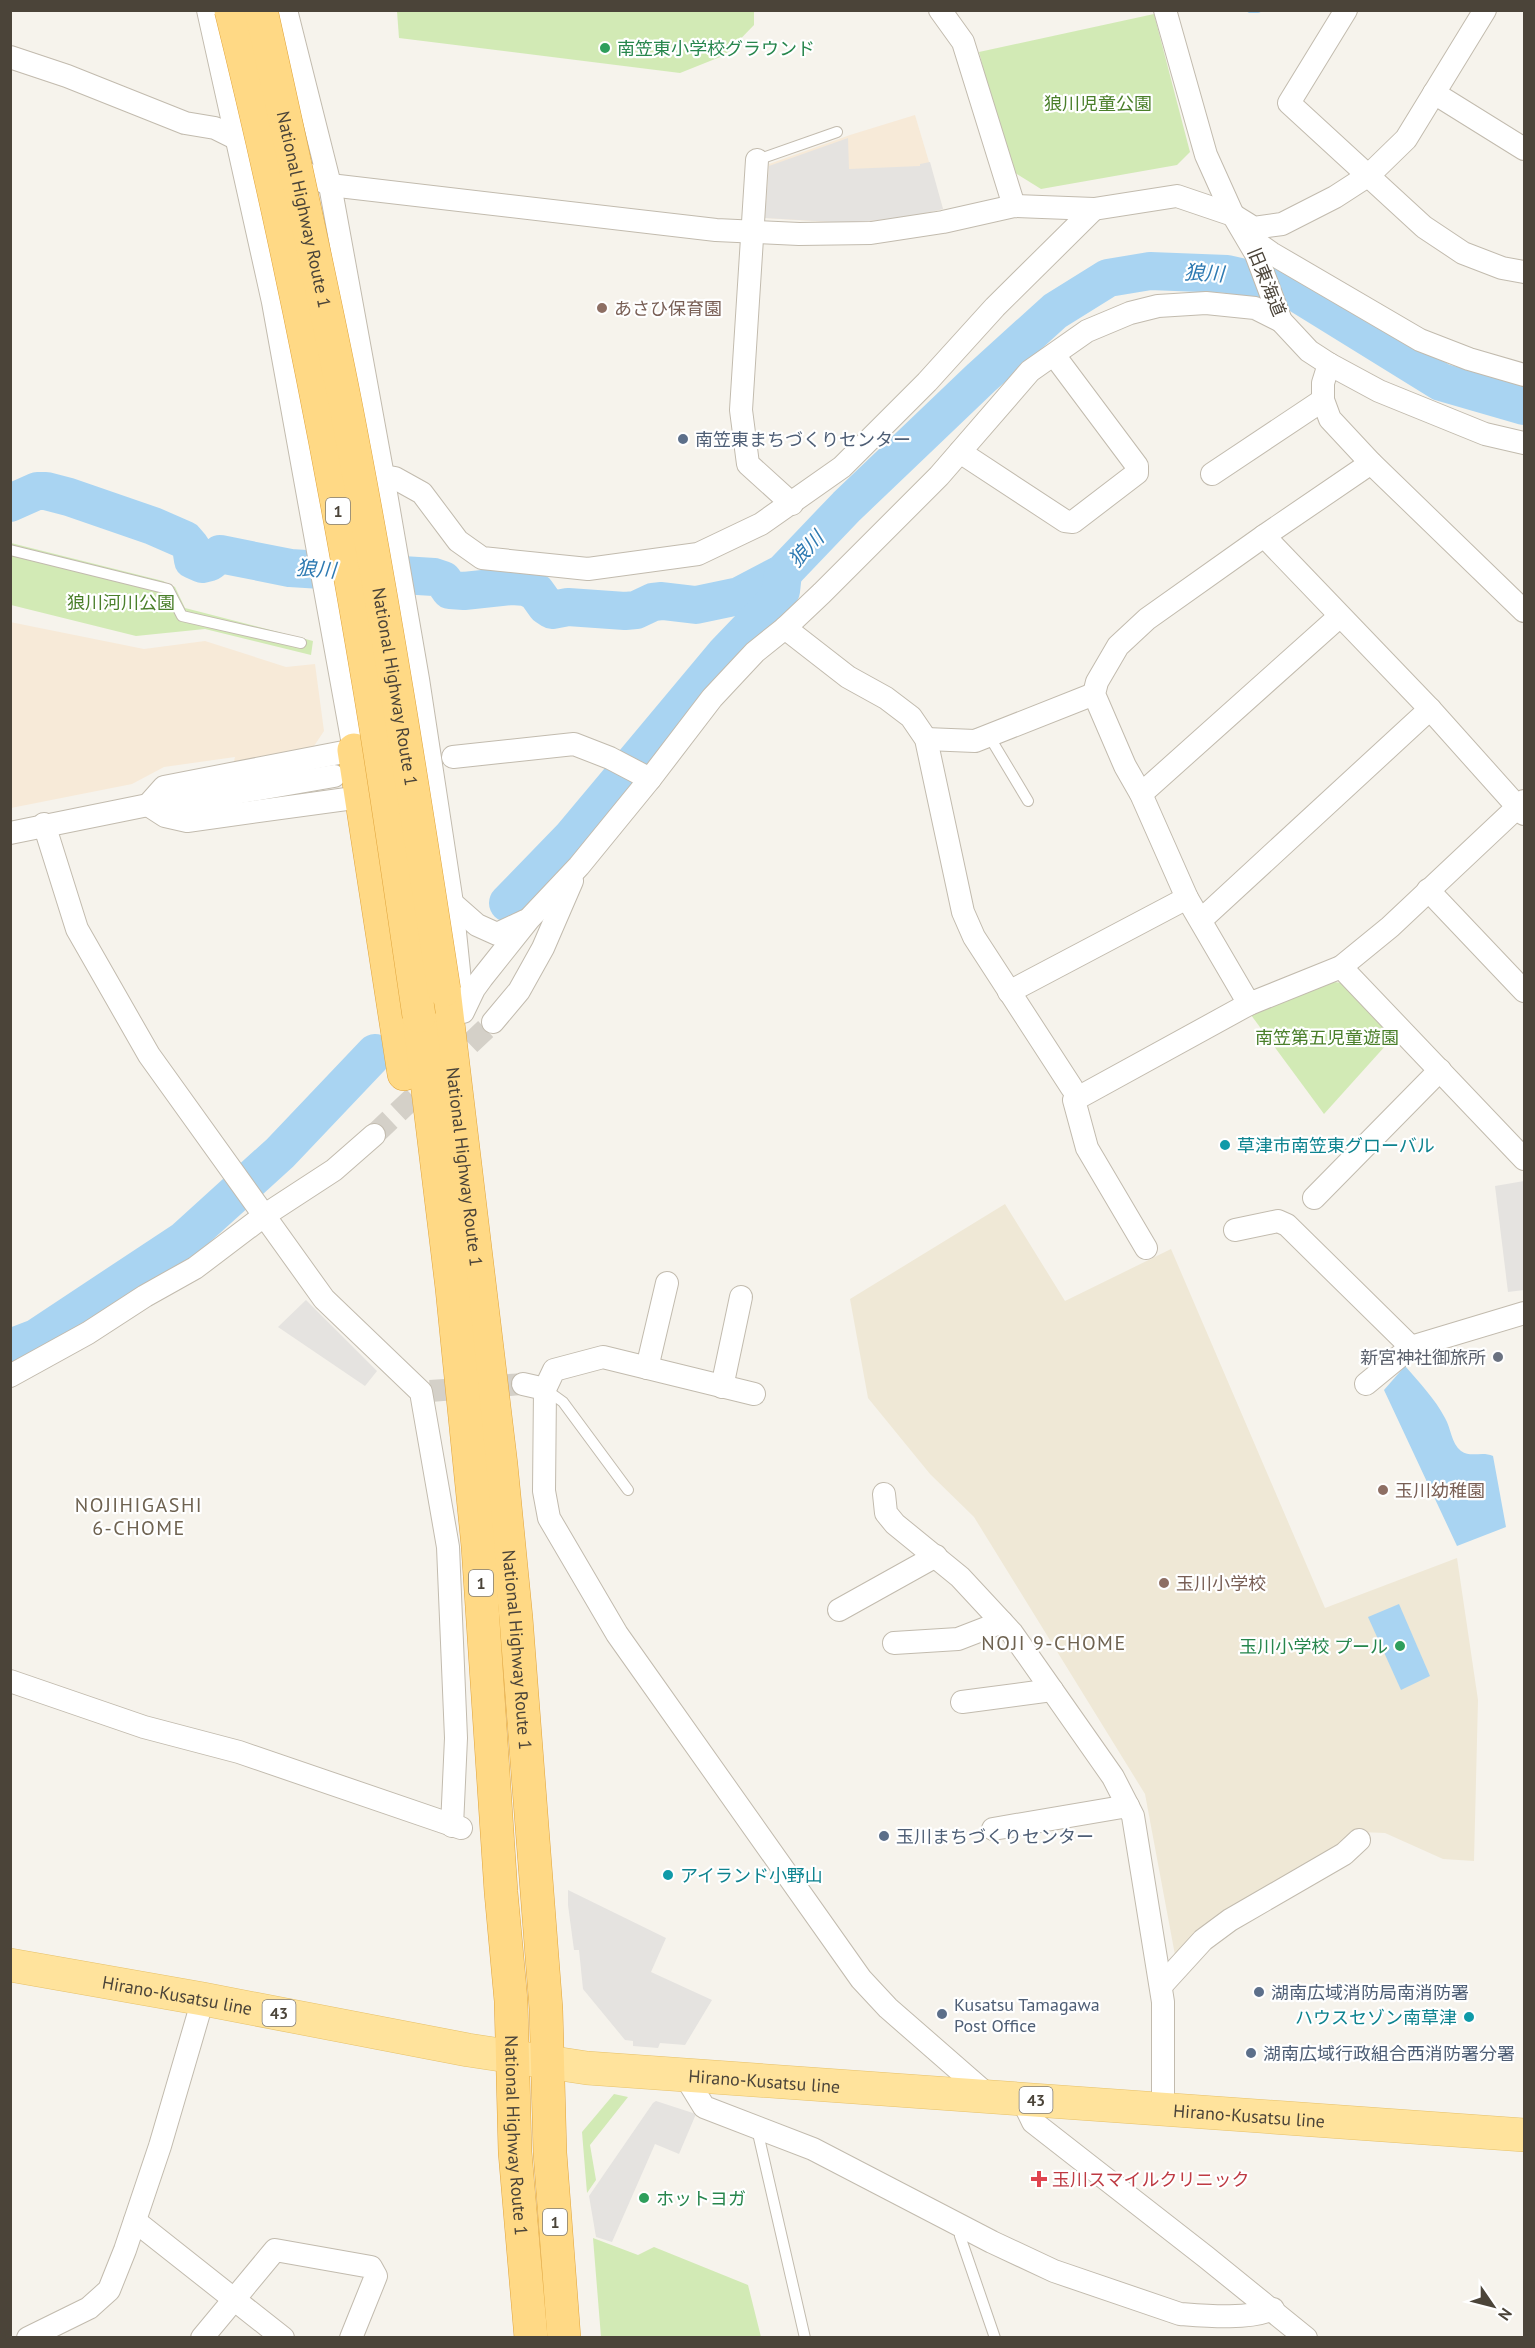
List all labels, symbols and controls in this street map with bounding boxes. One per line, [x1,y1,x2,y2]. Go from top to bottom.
place label: 南笠東小学校グラウンド [617,37,815,60]
marker: 南笠東小学校グラウンド [598,41,612,55]
park label: 狼川児童公園 [1044,92,1152,115]
street label: National Highway Route 1 [272,109,337,310]
street label: 旧東海道 [1243,244,1291,320]
water label: 狼川 [1183,259,1227,287]
place label: あさひ保育園 [614,297,722,320]
marker: あさひ保育園 [595,301,609,315]
place label: 南笠東まちづくりセンター [695,428,911,451]
marker: 南笠東まちづくりセンター [676,432,690,446]
road number: 1 [326,498,350,524]
water label: 狼川 [783,524,831,572]
water label: 狼川 [295,555,339,584]
street label: National Highway Route 1 [368,586,423,787]
park label: 狼川河川公園 [67,591,175,614]
park label: 南笠第五児童遊園 [1255,1026,1399,1049]
street label: National Highway Route 1 [442,1066,489,1268]
place label: 草津市南笠東グローバル [1237,1134,1435,1157]
marker: 草津市南笠東グローバル [1218,1138,1232,1152]
place label: 新宮神社御旅所 [1360,1346,1486,1369]
marker: 新宮神社御旅所 [1491,1350,1505,1364]
place label: 玉川幼稚園 [1395,1479,1485,1502]
marker: 玉川幼稚園 [1376,1483,1390,1497]
district label: NOJIHIGASHI 6-CHOME [75,1492,203,1541]
street label: National Highway Route 1 [498,1549,538,1751]
road number: 1 [469,1570,493,1596]
place label: 玉川小学校 [1176,1572,1266,1595]
marker: 玉川小学校 [1157,1576,1171,1590]
district label: NOJI 9-CHOME [981,1630,1127,1656]
place label: 玉川小学校 プール [1239,1635,1388,1658]
marker: 玉川小学校 プール [1393,1639,1407,1653]
place label: 玉川まちづくりセンター [896,1825,1094,1848]
marker: 玉川まちづくりセンター [877,1829,891,1843]
place label: アイランド小野山 [680,1864,823,1887]
marker: アイランド小野山 [661,1868,675,1882]
street label: Hirano-Kusatsu line [101,1970,254,2020]
place label: 湖南広域消防局南消防署 [1271,1981,1469,2004]
marker: 湖南広域消防局南消防署 [1252,1985,1266,1999]
place label: Kusatsu Tamagawa Post Office [954,1993,1100,2037]
road number: 43 [262,2000,296,2026]
place label: ハウスセゾン南草津 [1295,2006,1457,2029]
marker: Kusatsu Tamagawa Post Office [935,2007,949,2021]
marker: ハウスセゾン南草津 [1462,2010,1476,2024]
street label: National Highway Route 1 [500,2035,534,2236]
place label: 湖南広域行政組合西消防署分署 [1263,2042,1515,2065]
marker: 湖南広域行政組合西消防署分署 [1244,2046,1258,2060]
street label: Hirano-Kusatsu line [688,2064,841,2098]
road number: 43 [1020,2087,1052,2113]
street label: Hirano-Kusatsu line [1172,2098,1326,2132]
place label: 玉川スマイルクリニック [1052,2168,1249,2191]
marker: 玉川スマイルクリニック [1030,2170,1048,2188]
place label: ホットヨガ [656,2187,746,2210]
marker: ホットヨガ [637,2191,651,2205]
road number: 1 [543,2209,567,2235]
north arrow [1463,2276,1523,2336]
text: N [1494,2305,1516,2325]

